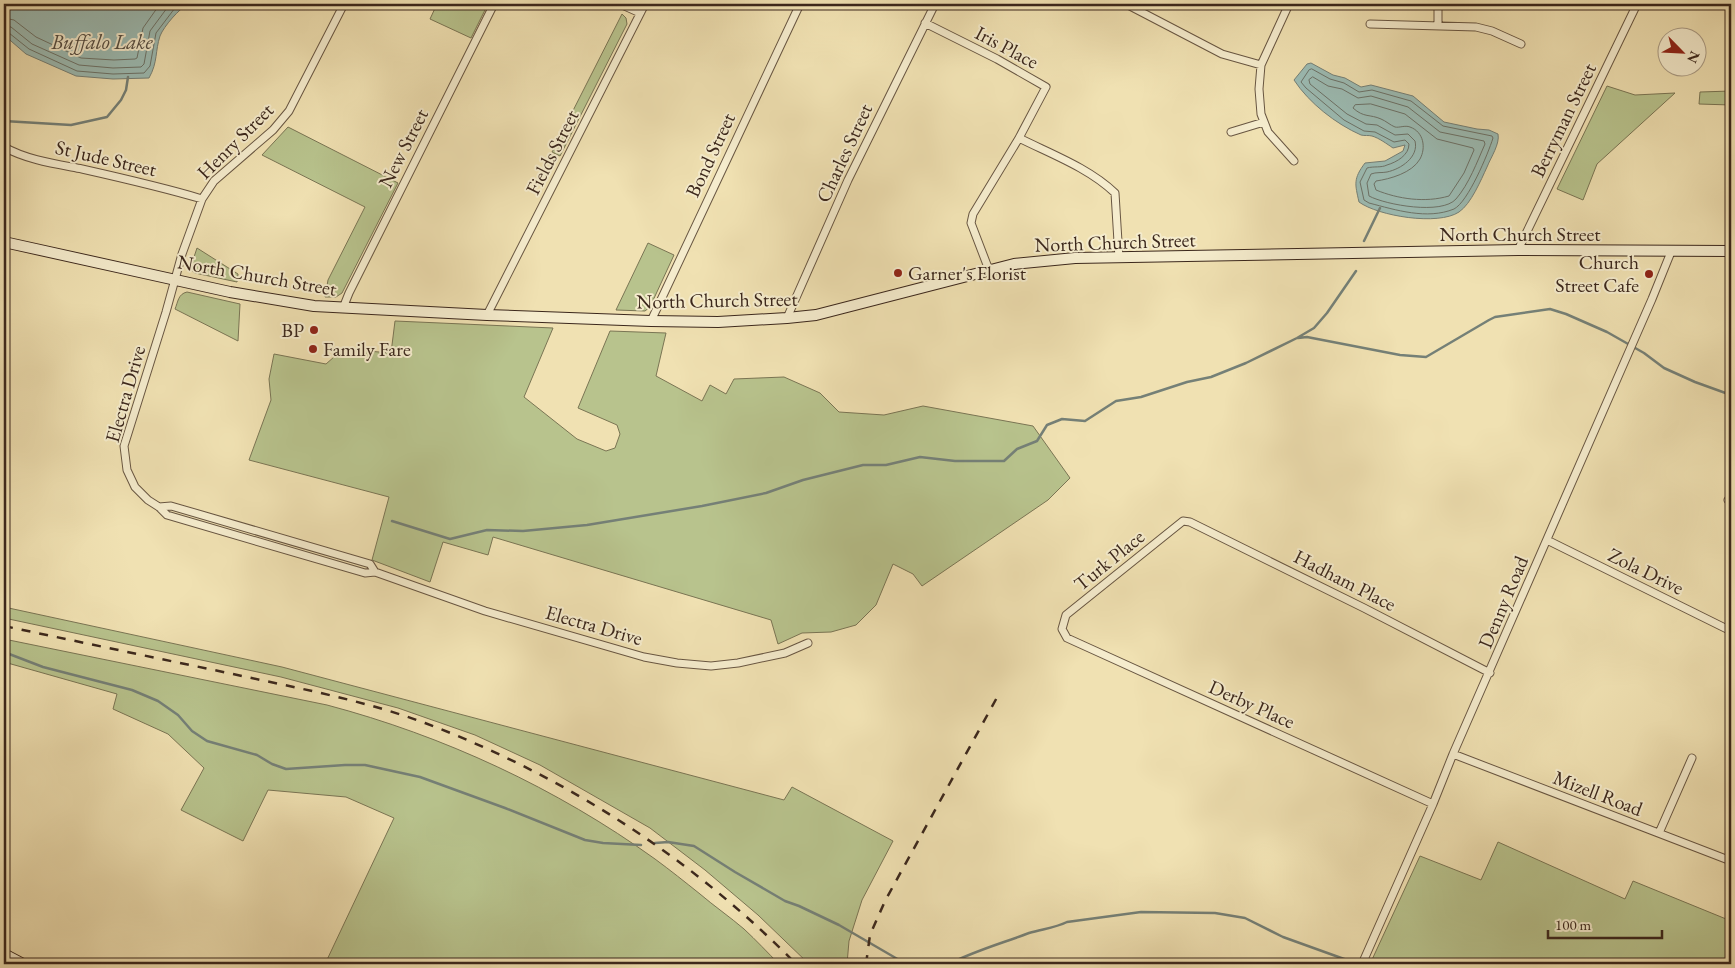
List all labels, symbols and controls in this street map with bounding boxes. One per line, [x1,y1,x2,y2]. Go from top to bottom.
street label: Iris Place [971,20,1043,75]
water label: Buffalo Lake [50,28,154,55]
north arrow [1658,28,1708,78]
text: N [1683,48,1704,67]
street label: Berryman Street [1524,58,1602,181]
street label: Henry Street [191,97,279,185]
street label: Charles Street [810,99,879,207]
street label: New Street [372,103,434,192]
street label: Fields Street [519,104,585,199]
street label: Bond Street [679,108,741,201]
street label: St Jude Street [53,134,160,182]
street label: North Church Street [1439,221,1601,247]
street label: North Church Street [1034,226,1197,258]
street label: North Church Street [175,248,339,302]
place label: Church Street Cafe [1555,249,1639,298]
place label: Garner's Florist [908,260,1027,286]
marker: Garner's Florist [892,267,904,279]
marker: Church Street Cafe [1643,268,1655,280]
street label: North Church Street [636,286,798,314]
place label: BP [281,317,304,343]
marker: BP [308,324,320,336]
place label: Family Fare [323,336,411,362]
street label: Electra Drive [99,342,151,445]
marker: Family Fare [307,343,319,355]
street label: Turk Place [1068,524,1150,596]
street label: Zola Drive [1604,542,1688,601]
street label: Hadham Place [1289,543,1401,617]
street label: Denny Road [1472,551,1534,652]
street label: Electra Drive [543,599,646,651]
street label: Derby Place [1205,674,1299,735]
street label: Mizell Road [1550,764,1647,822]
scale bar [1548,908,1661,940]
text: 100 m [1555,915,1592,934]

